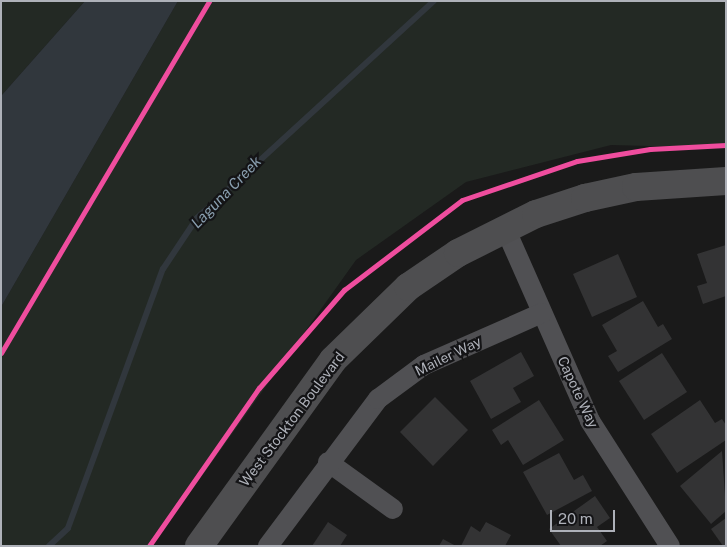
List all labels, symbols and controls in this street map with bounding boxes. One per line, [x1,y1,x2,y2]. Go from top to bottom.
water label: Laguna Creek [187,152,265,232]
street label: Mailer Way [412,333,484,379]
street label: West Stockton Boulevard [236,348,348,490]
street label: Capote Way [554,353,602,431]
scale bar [552,500,617,532]
text: 20 m [558,510,593,527]

